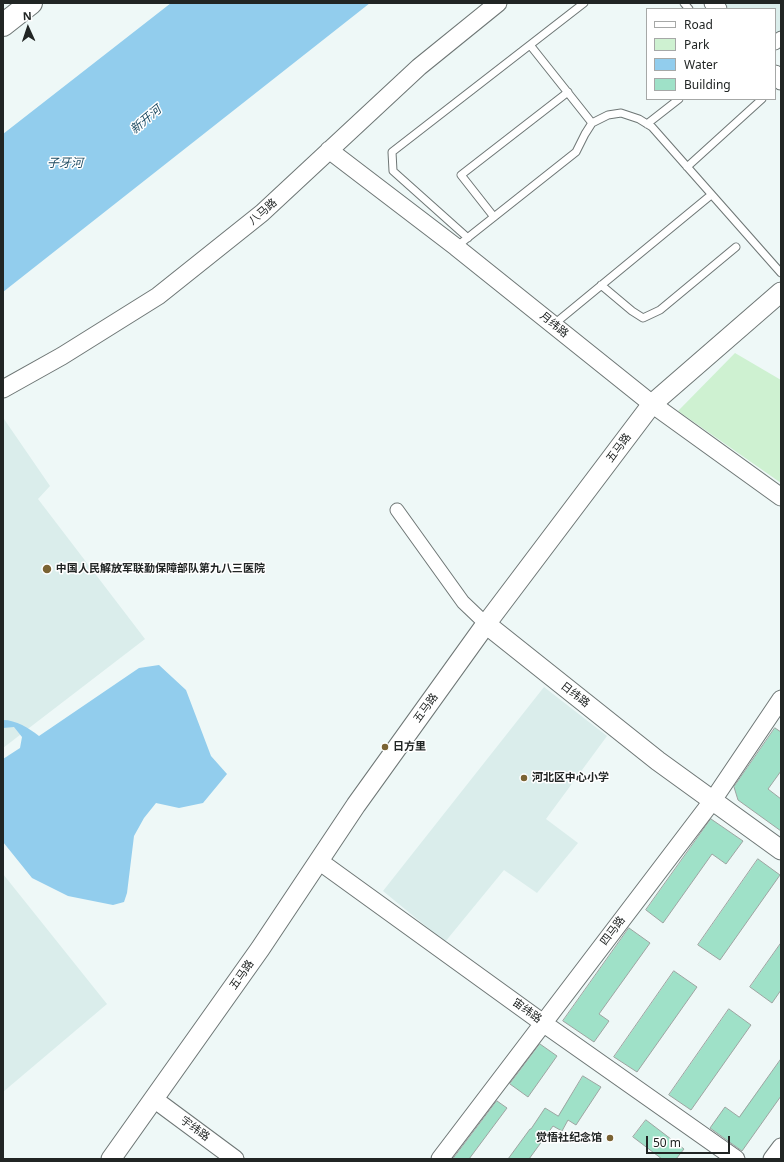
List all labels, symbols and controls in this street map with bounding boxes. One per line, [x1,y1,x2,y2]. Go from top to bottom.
north arrow [8,8,48,48]
text: N [22,8,32,23]
legend [646,8,776,100]
text: Road [684,16,713,33]
text: Park [684,36,709,53]
text: Water [684,56,718,73]
text: Building [684,76,731,93]
water label: 新开河 [128,103,164,137]
water label: 子牙河 [47,157,83,171]
street label: 八马路 [246,196,280,228]
street label: 月纬路 [537,309,571,341]
street label: 五马路 [604,431,634,465]
place label: 中国人民解放军联勤保障部队第九八三医院 [56,562,265,576]
marker: 中国人民解放军联勤保障部队第九八三医院 [41,563,53,575]
street label: 日纬路 [558,680,592,710]
street label: 五马路 [411,691,441,725]
place label: 日方里 [393,740,426,754]
marker: 日方里 [380,742,390,752]
place label: 河北区中心小学 [532,771,609,785]
marker: 河北区中心小学 [519,773,529,783]
street label: 四马路 [598,914,628,948]
street label: 五马路 [227,958,257,992]
street label: 宙纬路 [510,996,544,1026]
street label: 宇纬路 [178,1114,212,1144]
scale bar [648,1128,732,1154]
place label: 觉悟社纪念馆 [536,1131,602,1145]
marker: 觉悟社纪念馆 [605,1133,615,1143]
text: 50 m [653,1134,681,1151]

